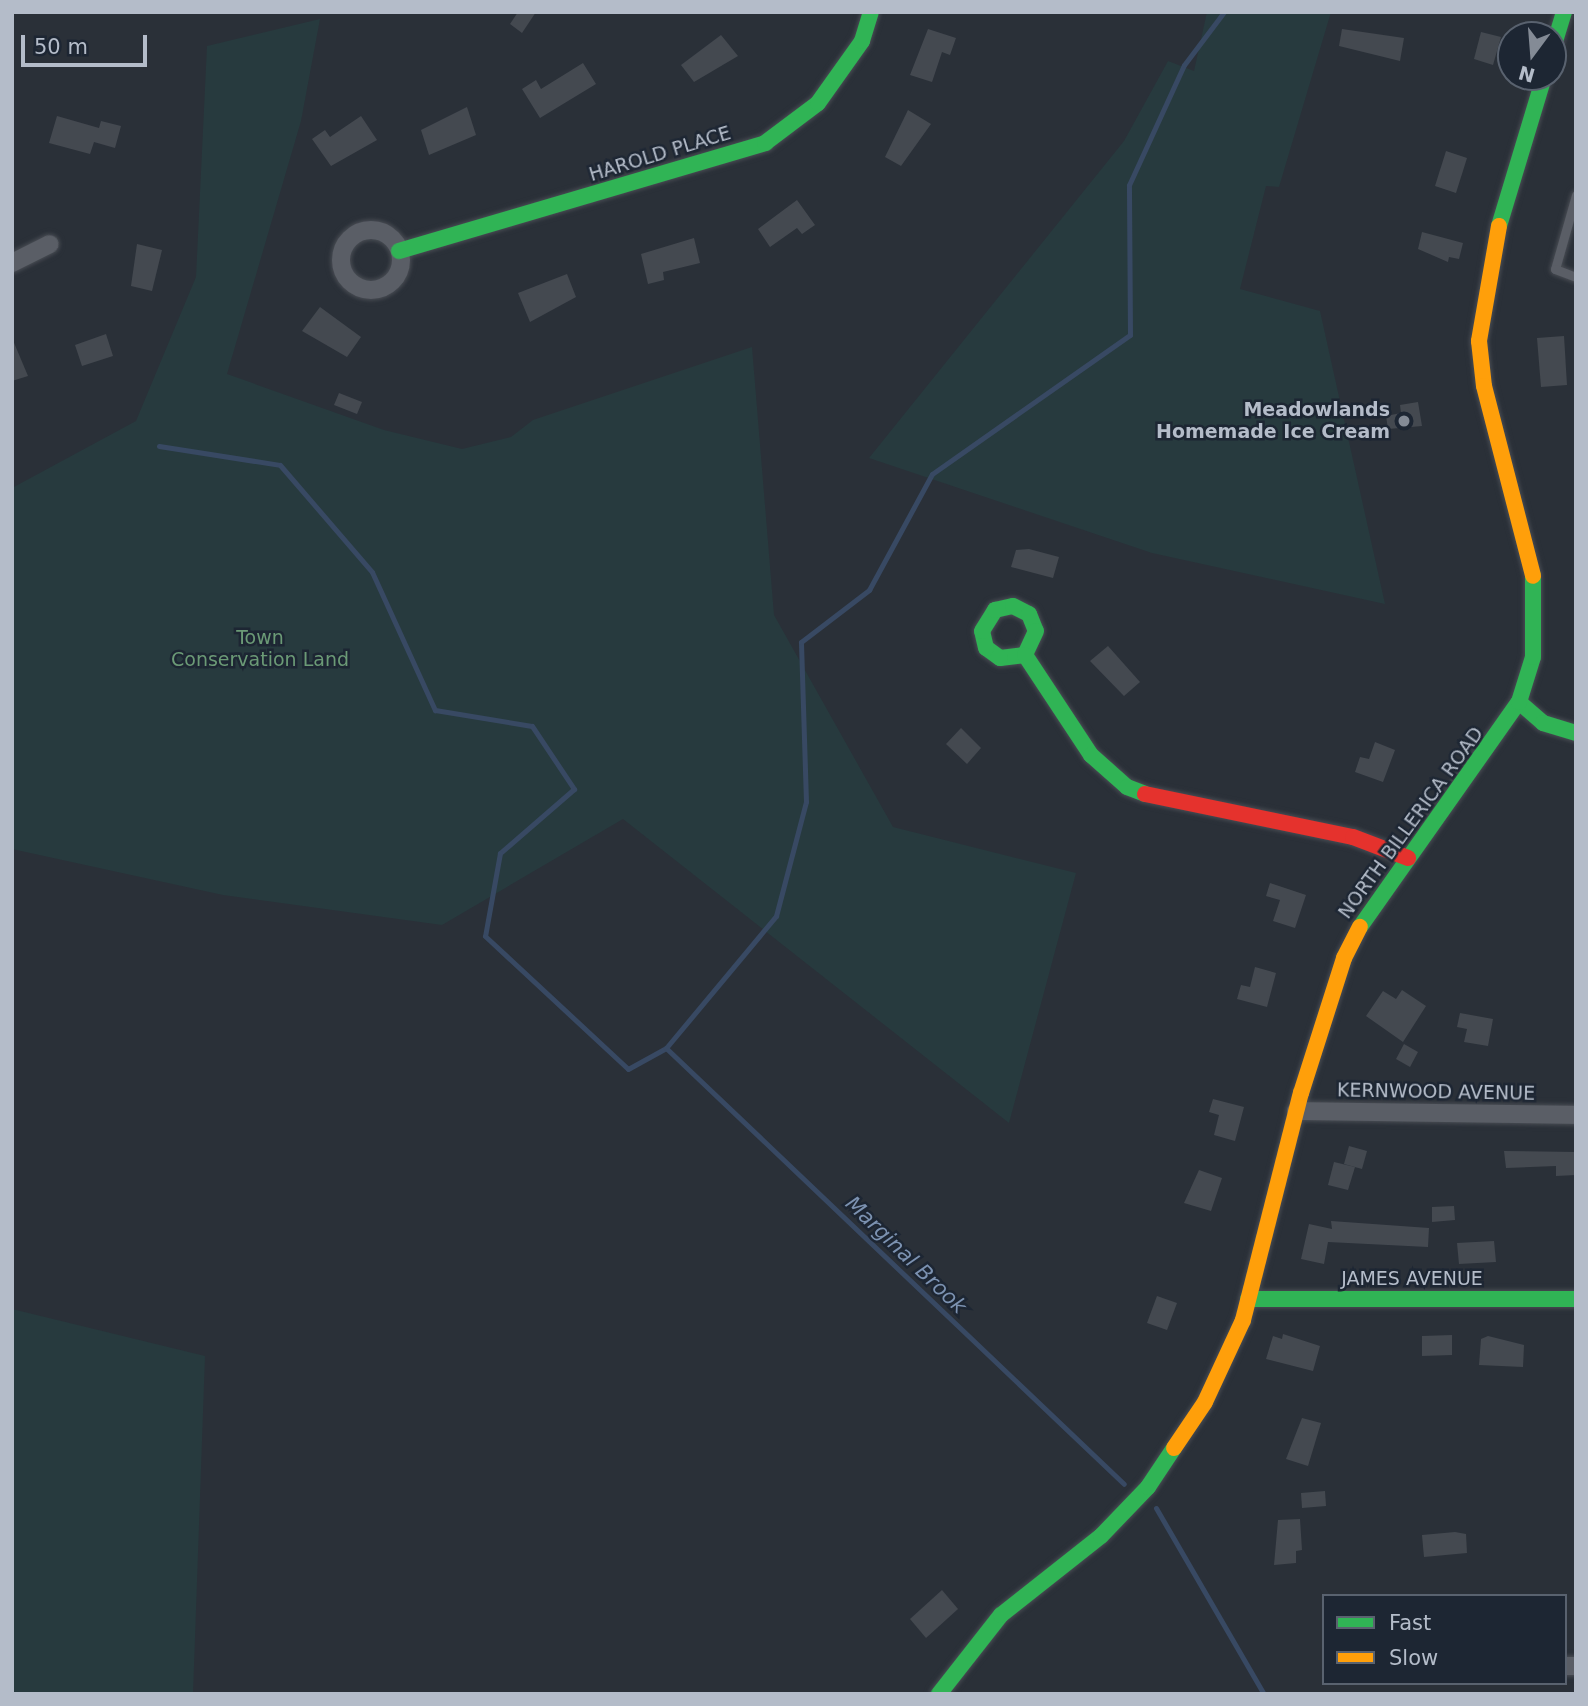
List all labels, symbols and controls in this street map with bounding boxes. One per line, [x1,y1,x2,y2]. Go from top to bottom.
scale bar [24,21,150,65]
north arrow [1497,21,1567,91]
text: 50 m [34,35,88,59]
text: N [1516,61,1537,87]
street label: HAROLD PLACE [586,122,734,186]
place label: Meadowlands Homemade Ice Cream [1156,399,1390,443]
marker: Meadowlands Homemade Ice Cream [1396,413,1412,429]
park label: Town Conservation Land [171,627,349,671]
street label: NORTH BILLERICA ROAD [1334,723,1488,923]
street label: KERNWOOD AVENUE [1337,1079,1535,1105]
water label: Marginal Brook [840,1191,972,1319]
street label: JAMES AVENUE [1341,1268,1483,1290]
legend [1322,1594,1567,1685]
text: Fast [1389,1611,1431,1635]
text: Slow [1389,1646,1438,1670]

